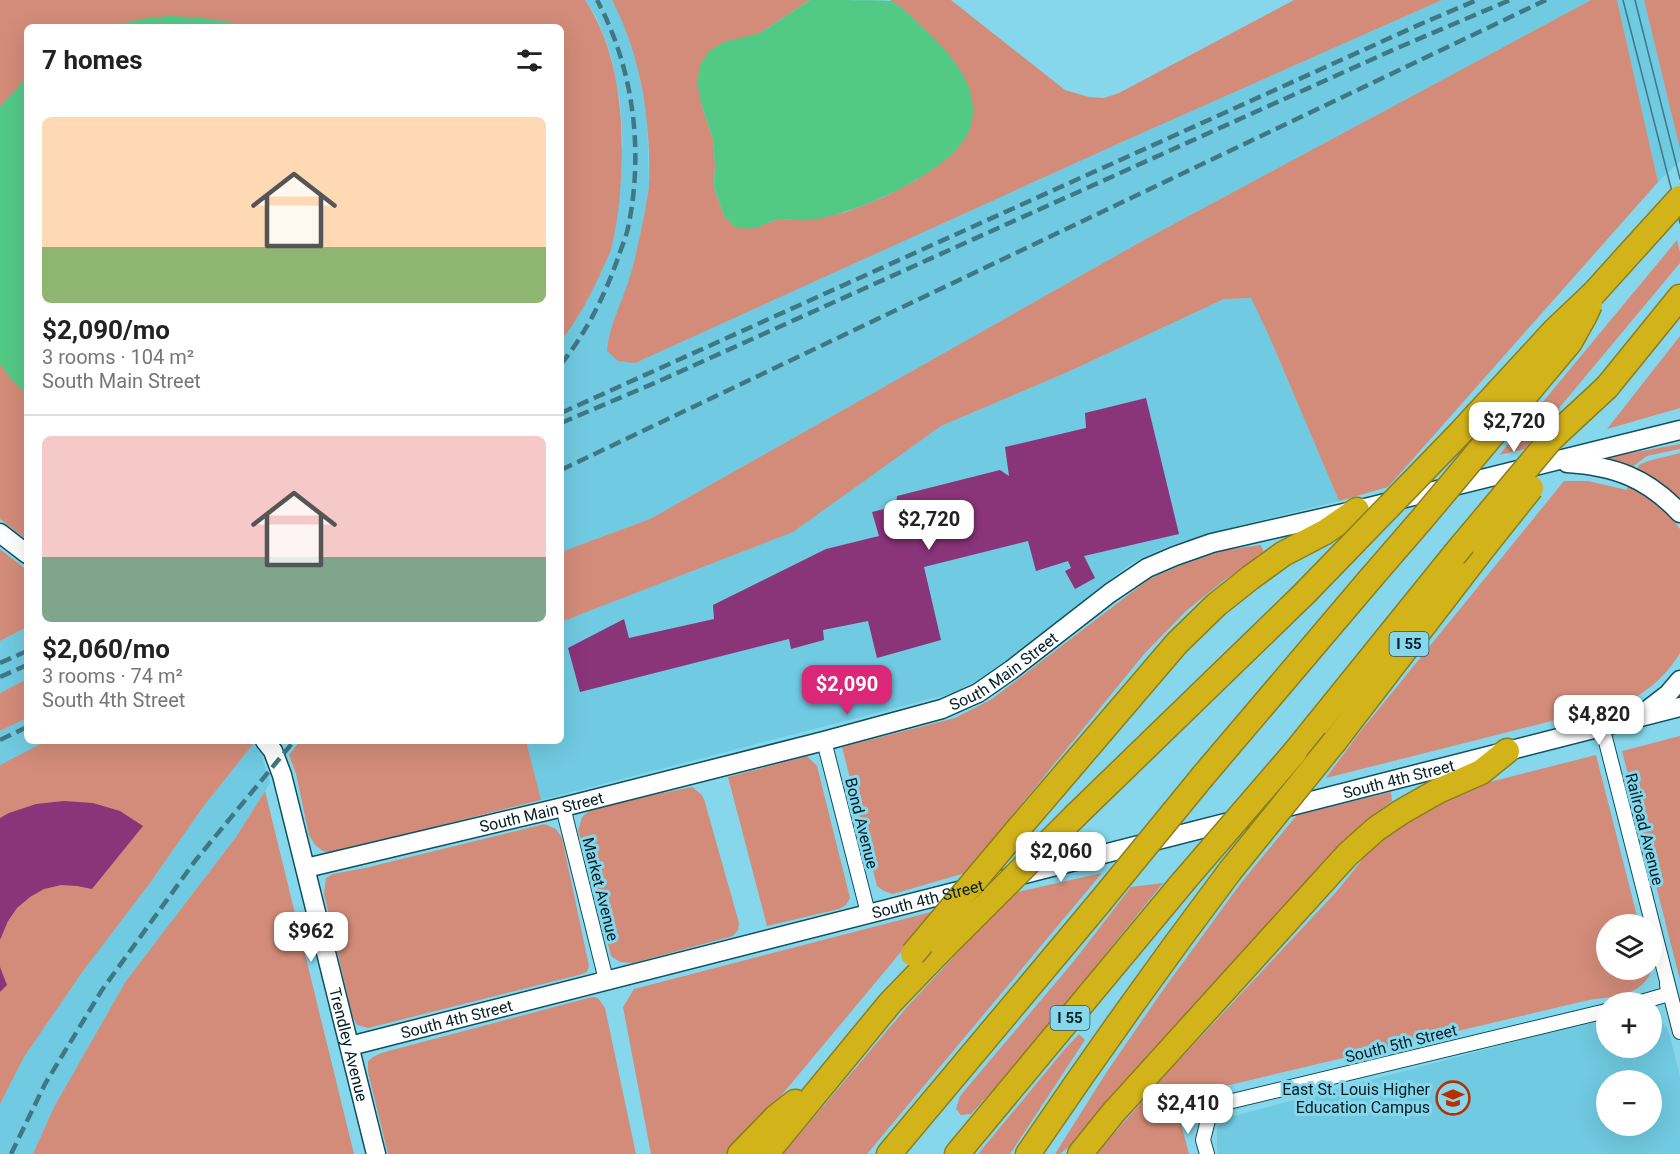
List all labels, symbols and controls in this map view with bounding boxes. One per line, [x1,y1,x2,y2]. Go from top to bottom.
icon: filters [513,44,546,77]
text: 7 homes [42,45,143,75]
icon: home [240,156,348,264]
text: $2,090/mo [42,315,170,345]
text: 3 rooms · 104 m² [42,345,194,369]
text: South Main Street [42,369,201,393]
pin: $2,720 [1465,402,1563,453]
text: $2,720 [1483,409,1545,433]
icon: home [240,475,348,583]
pin: $2,720 [880,500,978,551]
text: $2,720 [898,507,960,531]
street label: South Main Street [946,628,1062,715]
road number: I 55 [1390,632,1428,656]
text: $2,060/mo [42,634,170,664]
text: 3 rooms · 74 m² [42,664,183,688]
pin: $2,090 [798,665,896,716]
text: $2,090 [816,672,878,696]
text: South 4th Street [42,688,185,712]
pin: $4,820 [1550,695,1648,746]
text: $4,820 [1568,702,1630,726]
street label: South 4th Street [1341,756,1457,803]
street label: Railroad Avenue [1621,771,1668,887]
street label: Bond Avenue [841,776,882,871]
street label: South Main Street [478,788,606,837]
pin: $2,060 [1012,832,1110,883]
street label: Market Avenue [578,835,623,943]
text: $2,060 [1030,839,1092,863]
street label: South 4th Street [870,876,986,923]
pin: $962 [275,912,347,963]
map controls [1596,914,1662,1136]
button: layers [1596,914,1662,980]
text: $962 [288,919,334,943]
street label: Trendley Avenue [325,986,372,1103]
button: + [1596,992,1662,1058]
street label: South 4th Street [399,996,515,1043]
road number: I 55 [1050,1006,1090,1030]
street label: South 5th Street [1343,1020,1459,1067]
button: − [1596,1070,1662,1136]
place label: East St. Louis Higher Education Campus [1282,1080,1431,1117]
school or university icon: East St. Louis Higher Education Campus [1435,1080,1471,1116]
pin: $2,410 [1139,1084,1237,1135]
text: $2,410 [1157,1091,1219,1115]

